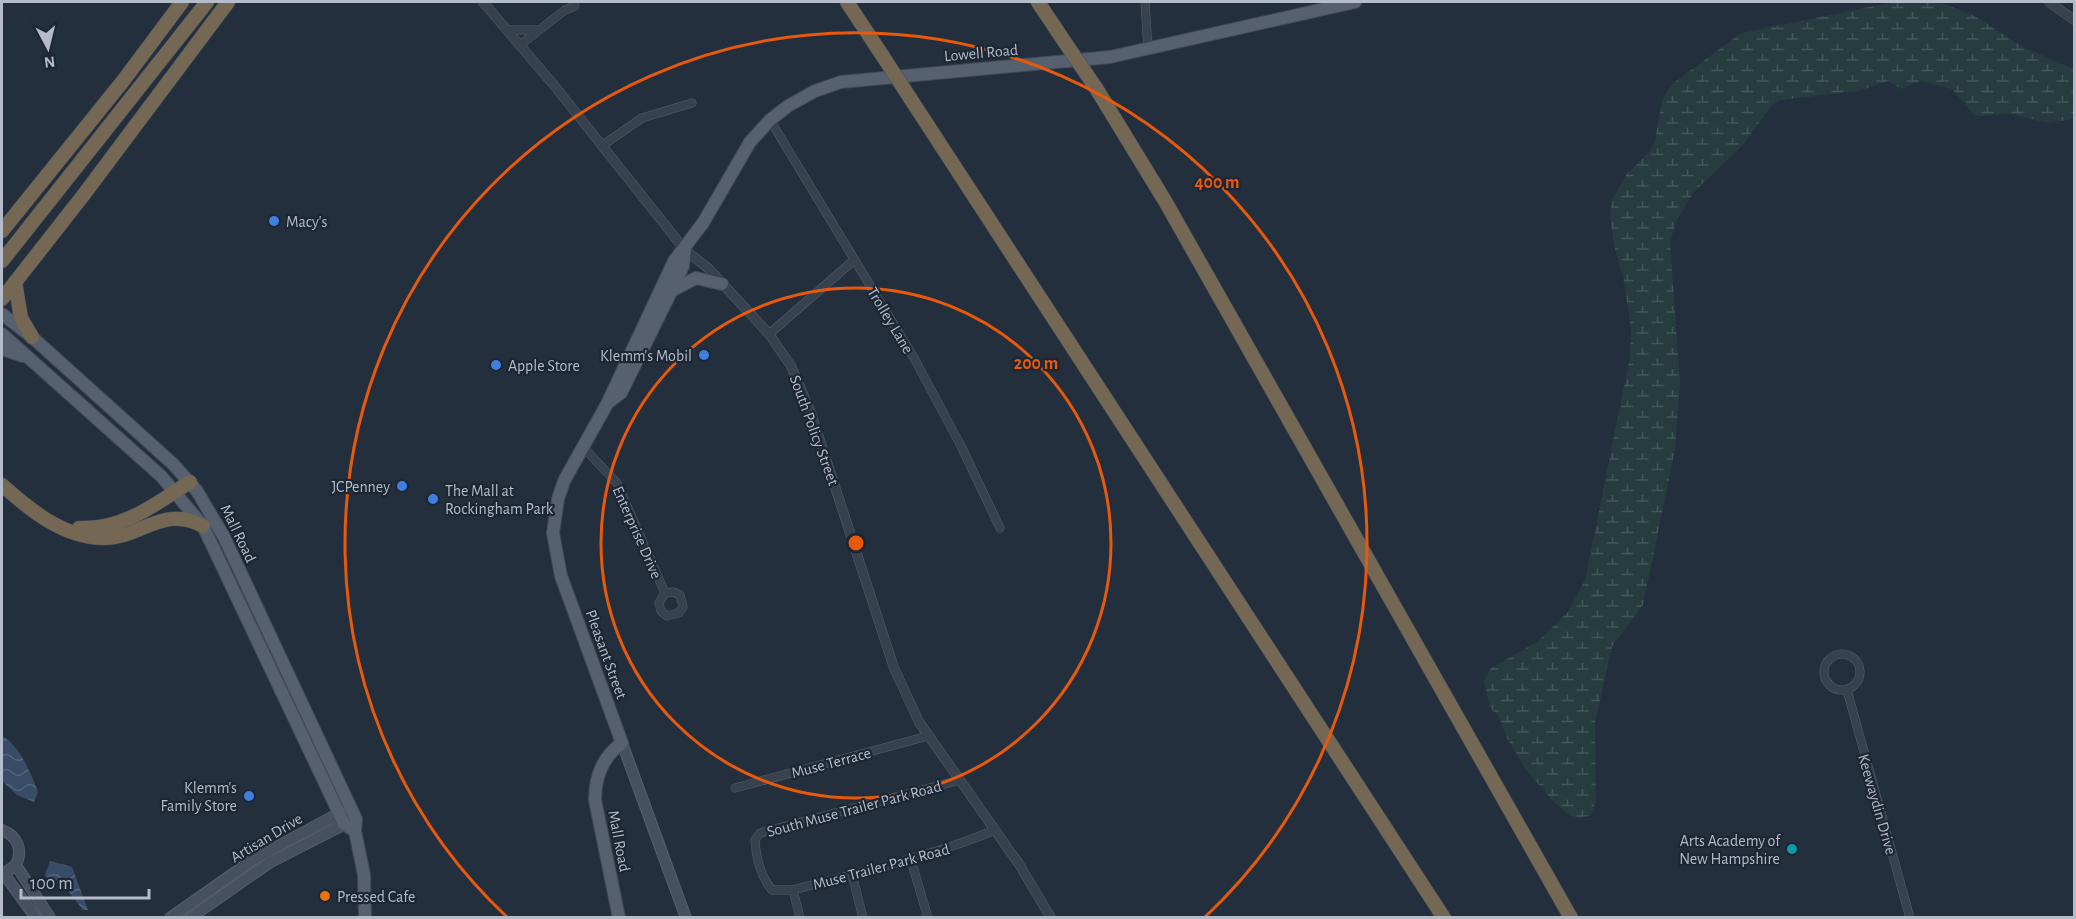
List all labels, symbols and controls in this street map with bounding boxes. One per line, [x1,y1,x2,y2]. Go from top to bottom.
north arrow [18,18,78,78]
street label: Lowell Road [943,42,1019,64]
text: N [43,53,56,71]
text: 400 m [1194,174,1240,192]
marker: Macy's [267,214,281,228]
place label: Macy's [286,214,327,231]
street label: Trolley Lane [863,285,916,357]
place label: Klemm's Mobil [600,348,692,364]
marker: Klemm's Mobil [697,348,711,362]
text: 200 m [1014,355,1058,373]
marker: Apple Store [489,358,503,372]
place label: Apple Store [508,358,580,374]
street label: South Policy Street [786,373,841,488]
place label: JCPenney [331,479,390,496]
marker: JCPenney [395,479,409,493]
place label: The Mall at Rockingham Park [445,483,554,517]
street label: Enterprise Drive [610,484,665,581]
marker: The Mall at Rockingham Park [426,492,440,506]
street label: Mall Road [217,502,259,565]
centre of rings [846,533,866,553]
street label: Pleasant Street [582,608,630,701]
street label: Muse Terrace [790,745,873,781]
street label: Keewaydin Drive [1854,752,1899,857]
street label: South Muse Trailer Park Road [765,778,943,840]
place label: Klemm's Family Store [161,780,237,815]
marker: Klemm's Family Store [242,789,256,803]
street label: Mall Road [605,809,633,873]
street label: Artisan Drive [228,810,305,865]
place label: Arts Academy of New Hampshire [1679,833,1781,867]
street label: Muse Trailer Park Road [811,841,951,893]
marker: Arts Academy of New Hampshire [1785,842,1799,856]
scale bar [21,862,148,900]
text: 100 m [30,875,73,893]
marker: Pressed Cafe [318,889,332,903]
place label: Pressed Cafe [337,889,415,905]

